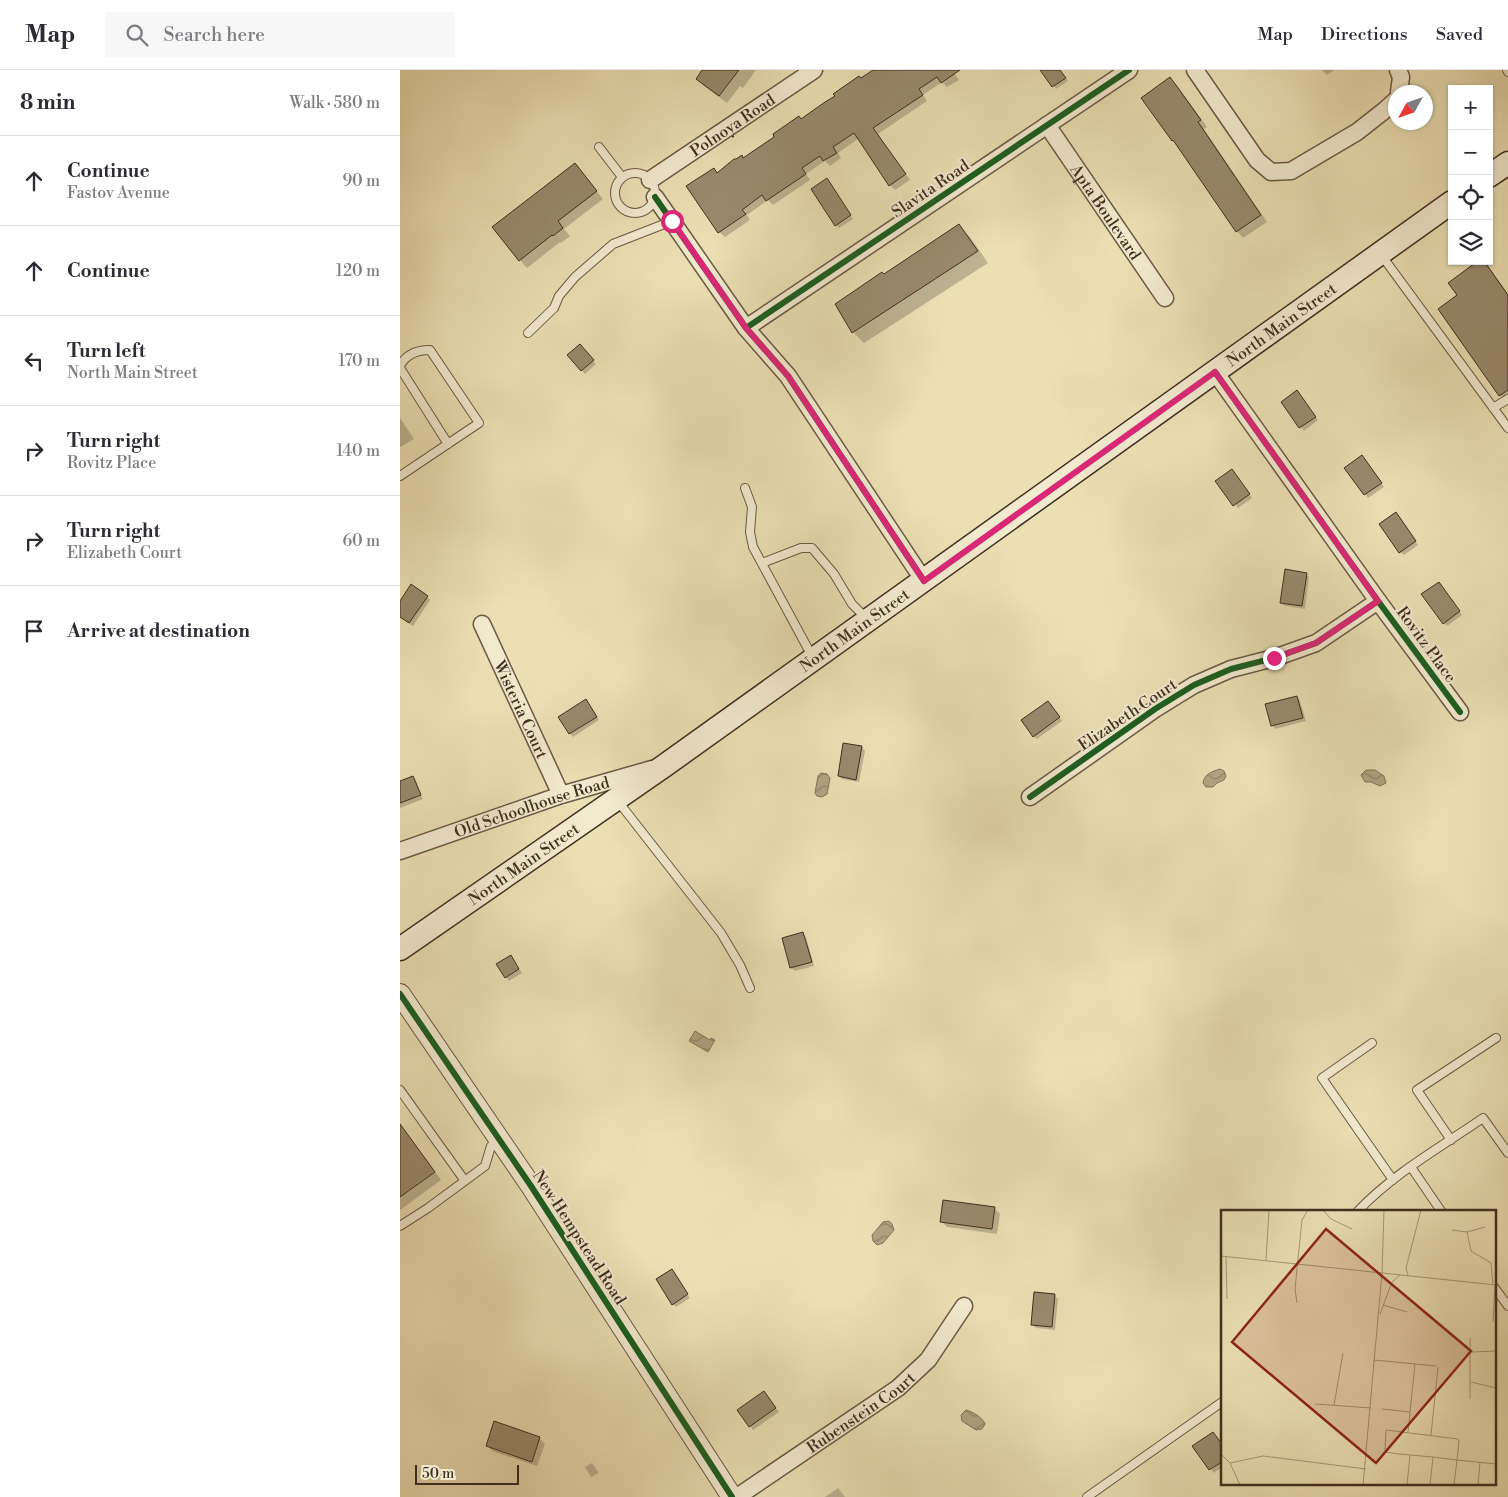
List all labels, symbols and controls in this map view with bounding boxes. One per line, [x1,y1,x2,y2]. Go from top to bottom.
search box [105,12,455,57]
text: Map [25,20,75,50]
icon: search [123,21,151,49]
text: Search here [163,23,265,47]
text: Map [1257,23,1293,46]
text: Directions [1321,23,1408,46]
text: Saved [1436,23,1483,46]
north arrow [1388,85,1433,130]
map controls [1448,85,1493,265]
button: + [1448,85,1493,130]
text: 8 min [20,90,75,116]
street label: Polnoya Road [686,90,779,161]
text: Walk · 580 m [290,93,380,113]
button: − [1448,130,1493,175]
street label: Slavita Road [888,156,973,222]
text: Continue [67,159,150,183]
street label: Apta Boulevard [1065,160,1145,264]
icon: ahead [20,167,48,195]
text: 90 m [342,171,380,191]
button: locate [1448,175,1493,220]
text: Fastov Avenue [67,183,170,203]
route start [661,210,684,233]
button: layers [1448,220,1493,265]
icon: ahead [20,257,48,285]
text: Continue [67,259,150,283]
text: 120 m [336,261,380,281]
street label: North Main Street [1223,279,1341,371]
text: Turn left [67,339,146,363]
icon: left [20,347,48,375]
text: 170 m [338,351,380,371]
text: North Main Street [67,363,198,383]
text: Turn right [67,429,160,453]
icon: right [20,437,48,465]
text: 140 m [336,441,380,461]
text: Rovitz Place [67,453,156,473]
text: Turn right [67,519,160,543]
icon: right [20,527,48,555]
text: 60 m [342,531,380,551]
text: Elizabeth Court [67,543,182,563]
street label: North Main Street [796,584,914,677]
street label: Rovitz Place [1392,603,1461,687]
icon: arrive [20,617,48,645]
text: Arrive at destination [67,619,250,643]
route end [1263,647,1286,670]
street label: Wisteria Court [489,656,552,762]
street label: Elizabeth Court [1074,674,1181,755]
street label: Old Schoolhouse Road [452,773,612,842]
street label: North Main Street [464,819,584,910]
street label: New Hempstead Road [528,1166,630,1309]
inset map [1221,1210,1496,1484]
street label: Rubenstein Court [803,1368,920,1458]
scale bar [415,1462,519,1485]
text: 50 m [422,1465,454,1483]

